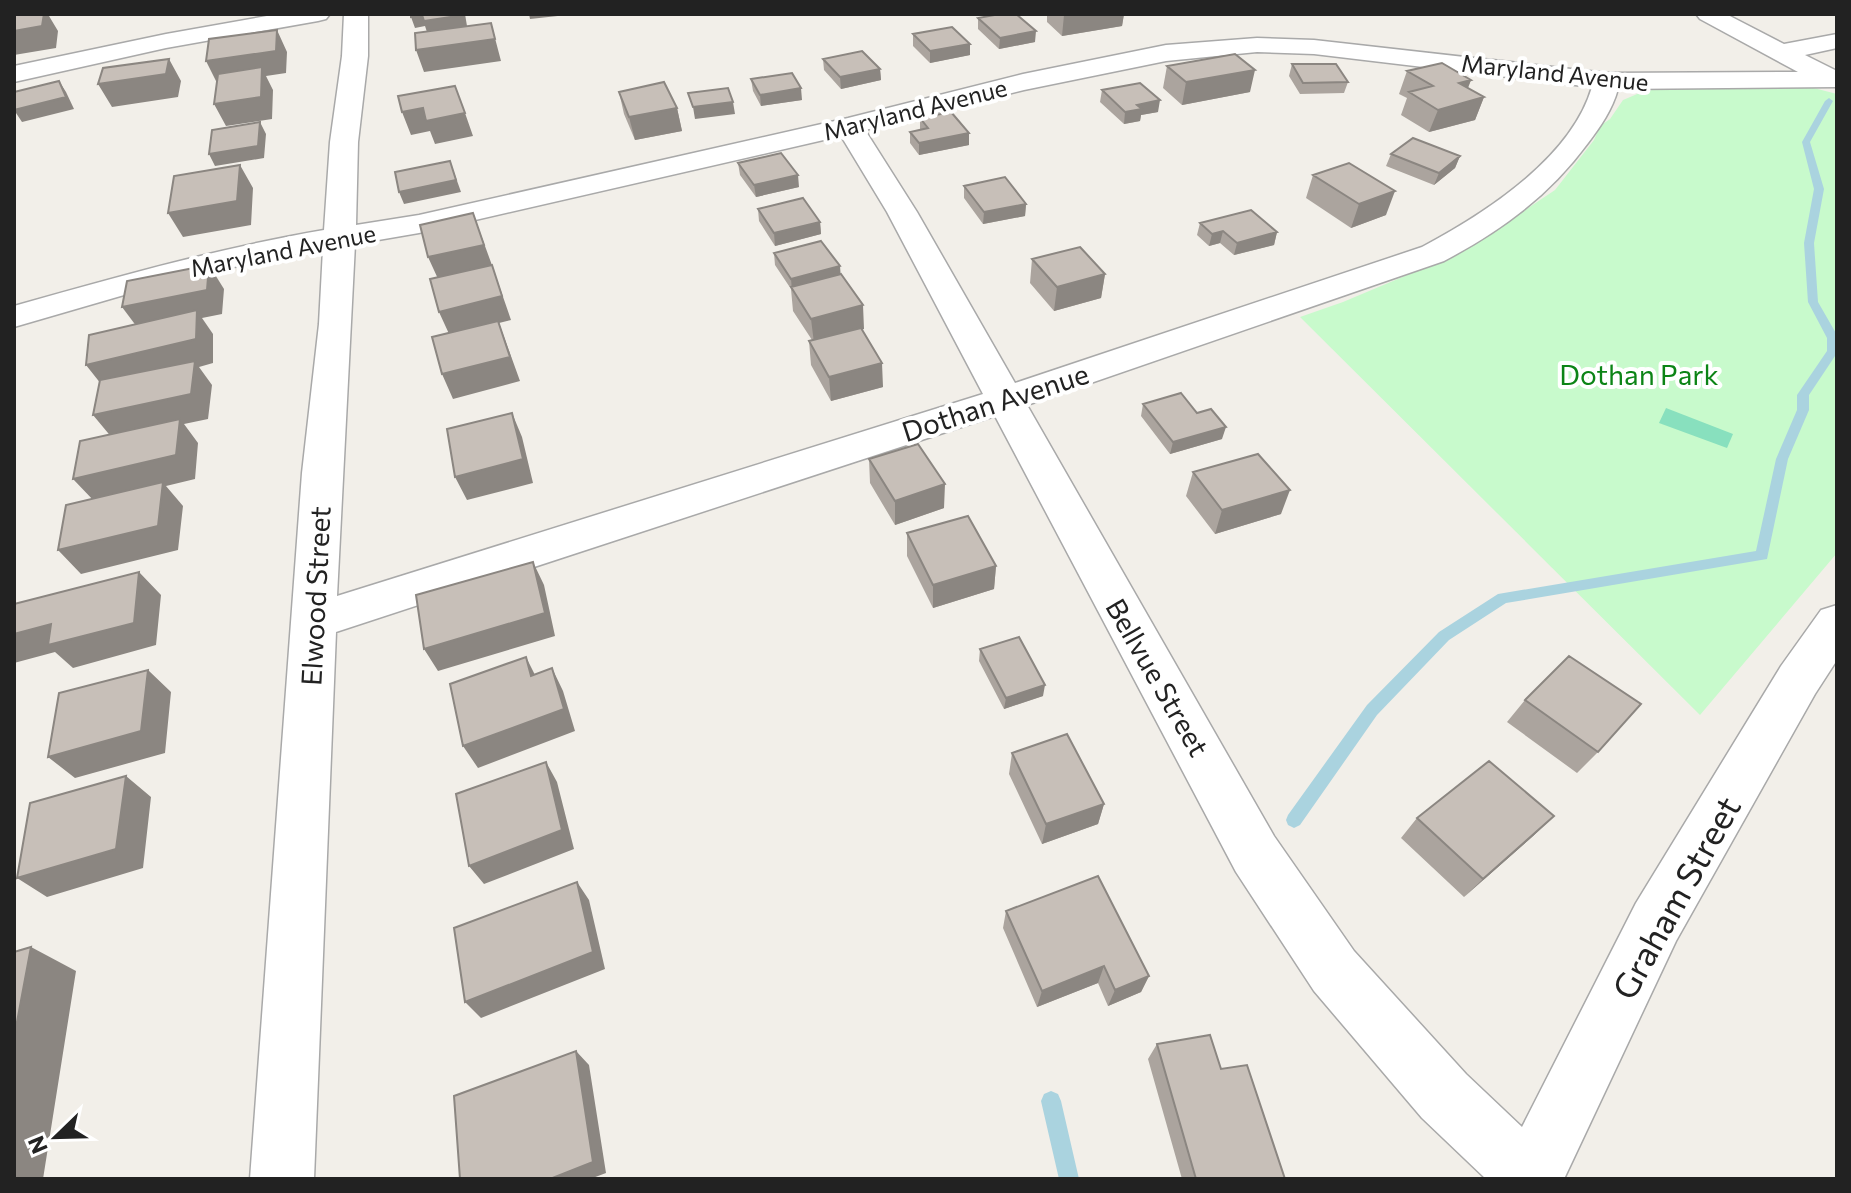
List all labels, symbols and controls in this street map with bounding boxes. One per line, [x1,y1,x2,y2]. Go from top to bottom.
street label: Maryland Avenue [1460,48,1650,96]
street label: Maryland Avenue [820,72,1010,146]
street label: Maryland Avenue [188,218,378,282]
street label: Dothan Avenue [897,356,1093,448]
park label: Dothan Park [1559,357,1719,391]
street label: Elwood Street [293,505,337,687]
street label: Bellvue Street [1099,592,1217,762]
street label: Graham Street [1602,788,1748,1006]
north arrow [16,1097,96,1177]
text: N [21,1132,53,1158]

